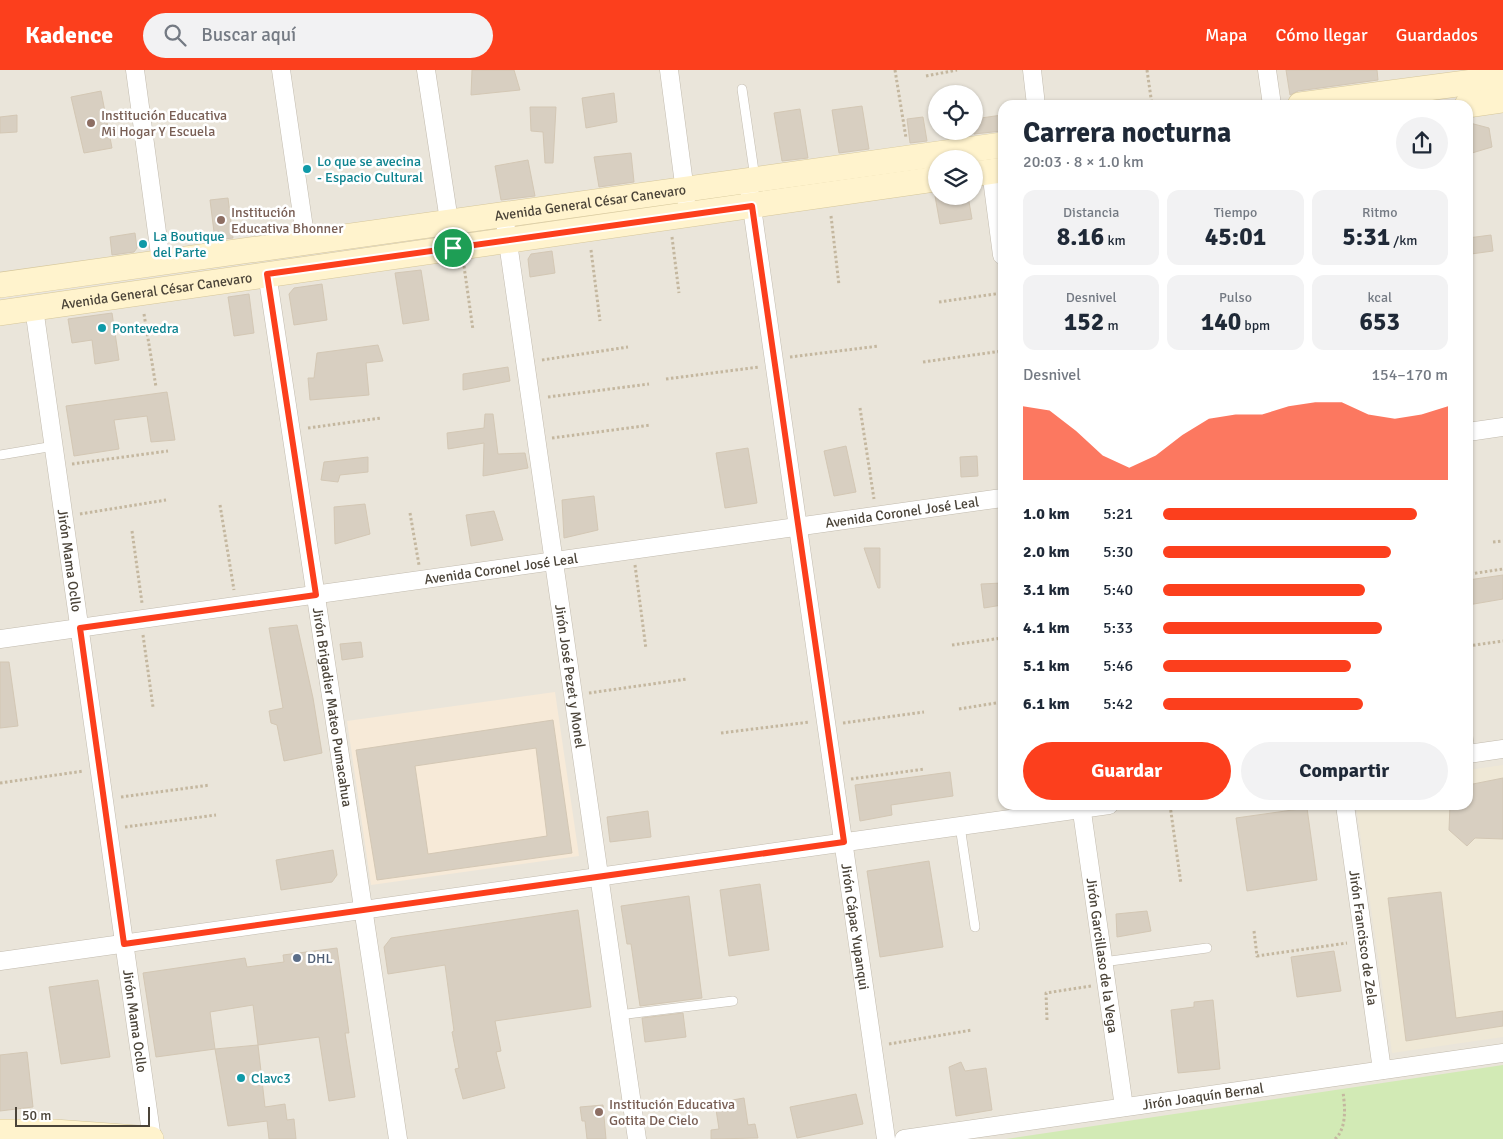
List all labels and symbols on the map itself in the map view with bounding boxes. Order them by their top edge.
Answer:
place label: Institución Educativa Mi Hogar Y Escuela [101,107,227,140]
marker: Institución Educativa Mi Hogar Y Escuela [85,117,97,129]
place label: Lo que se avecina - Espacio Cultural [317,153,423,186]
marker: Lo que se avecina - Espacio Cultural [301,163,313,175]
street label: Avenida General César Canevaro [493,181,687,224]
place label: Institución Educativa Bhonner [231,204,344,237]
marker: Institución Educativa Bhonner [215,214,227,226]
pin [432,227,474,269]
place label: La Boutique del Parte [153,228,225,261]
marker: La Boutique del Parte [137,238,149,250]
street label: Avenida General César Canevaro [60,269,253,313]
place label: Pontevedra [112,320,179,337]
marker: Pontevedra [96,322,108,334]
street label: Avenida Coronel José Leal [824,493,980,531]
street label: Jirón Mama Ocllo [54,508,86,613]
street label: Avenida Coronel José Leal [423,549,579,588]
street label: Jirón José Pezet y Monel [552,603,589,749]
street label: Jirón Brigadier Mateo Pumacahua [309,606,356,808]
street label: Jirón Cápac Yupanqui [838,862,873,991]
street label: Jirón Francisco de Zela [1346,869,1381,1007]
street label: Jirón Garcillaso de la Vega [1083,877,1122,1034]
place label: DHL [307,950,333,967]
marker: DHL [291,952,303,964]
street label: Jirón Mama Ocllo [120,968,151,1073]
place label: Clavc3 [251,1070,291,1087]
marker: Clavc3 [235,1072,247,1084]
street label: Jirón Joaquín Bernal [1141,1079,1265,1113]
place label: Institución Educativa Gotita De Cielo [609,1096,735,1129]
scale bar [15,1104,150,1127]
marker: Institución Educativa Gotita De Cielo [593,1106,605,1118]

